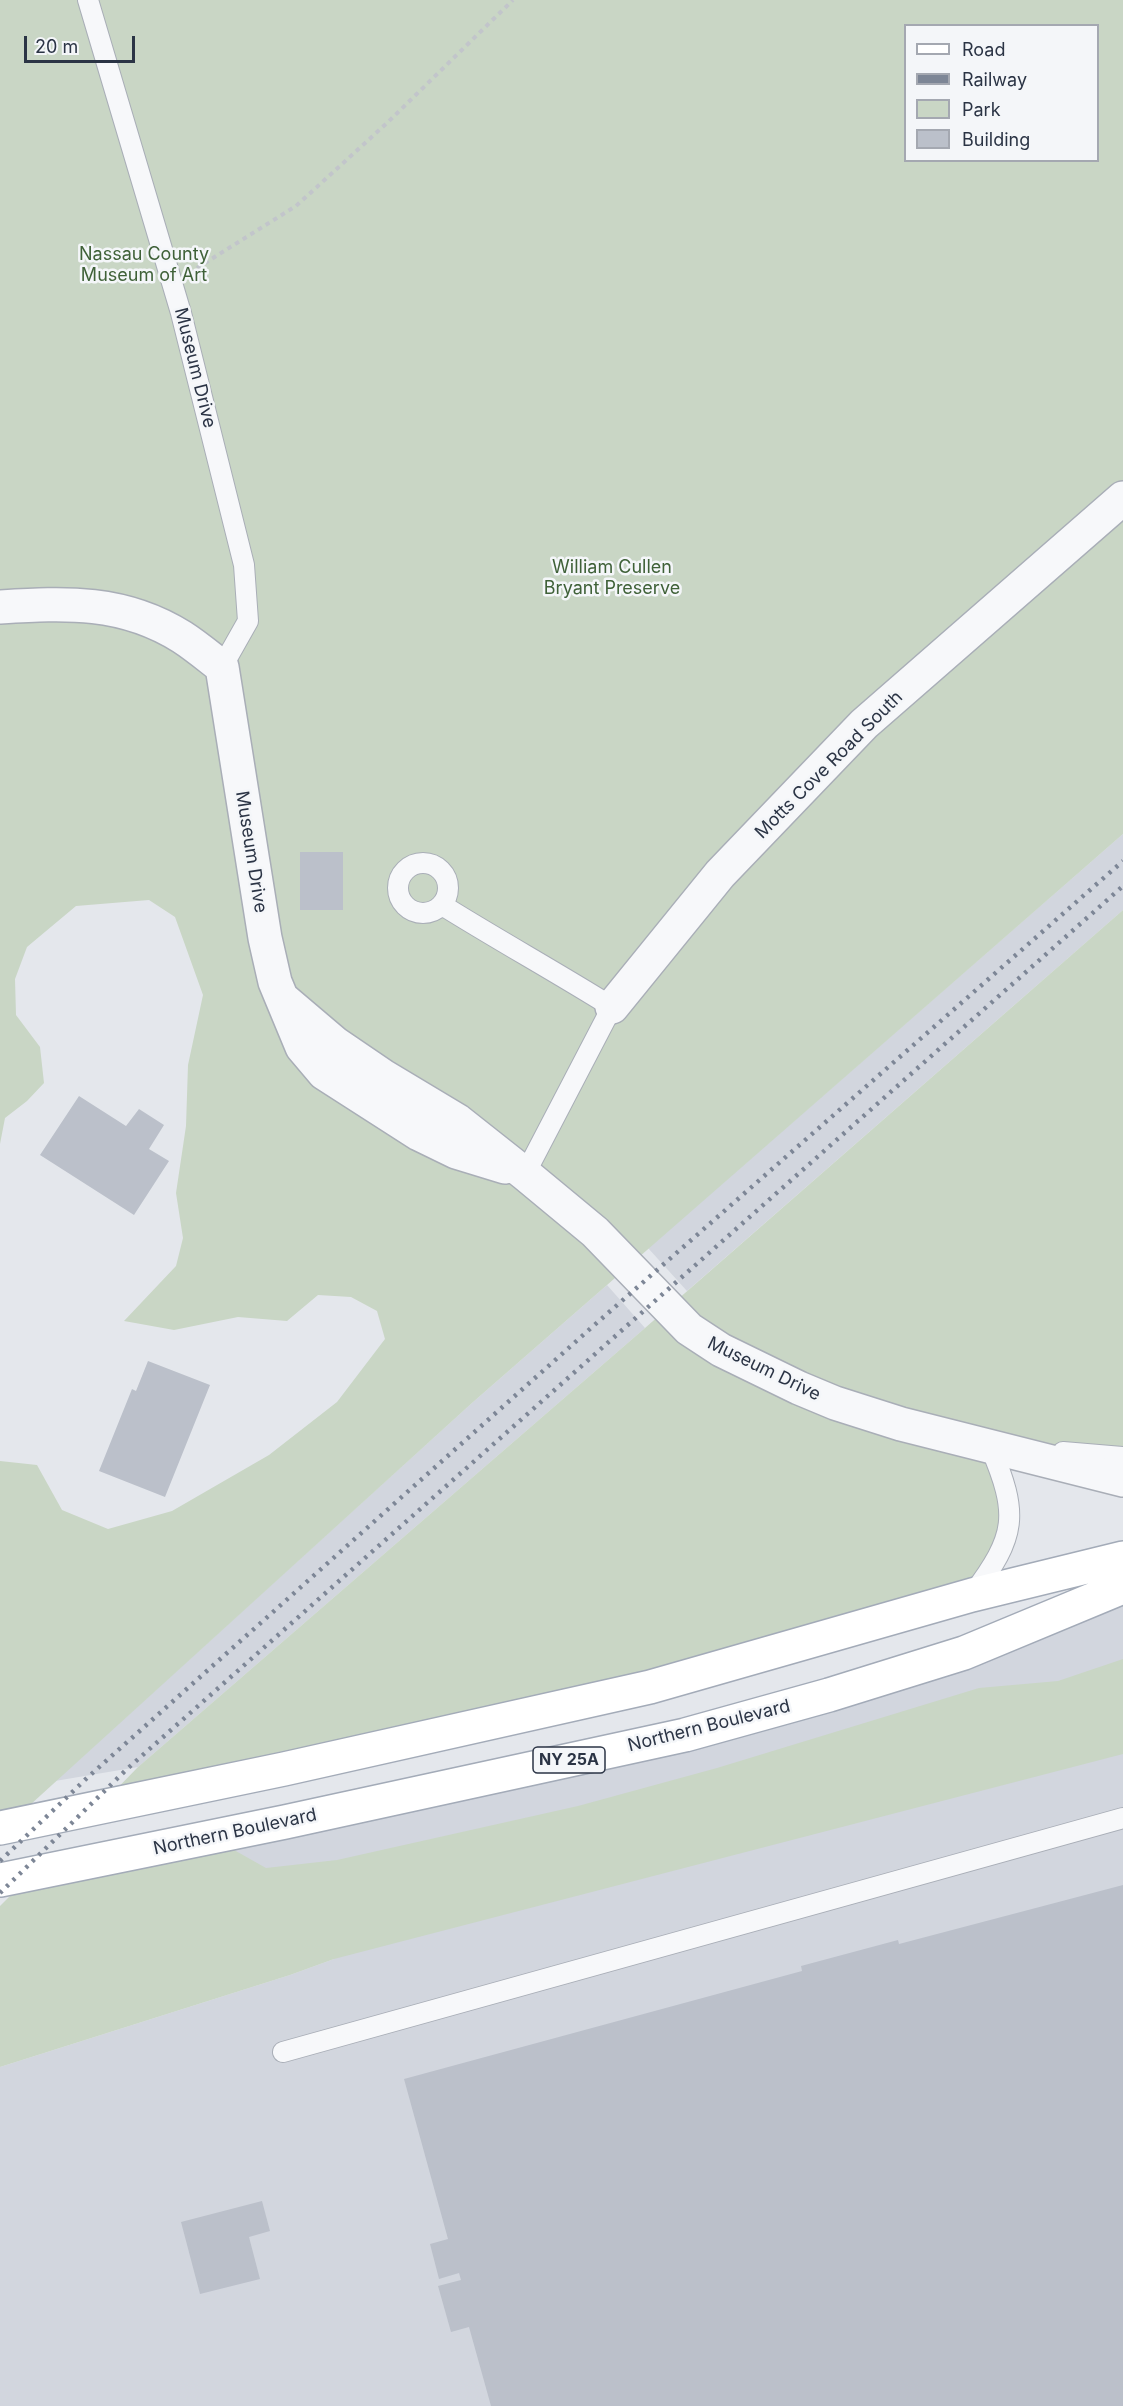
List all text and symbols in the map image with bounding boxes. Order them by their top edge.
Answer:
scale bar [27,24,138,62]
legend [904,24,1099,162]
text: 20 m [35,36,78,57]
text: Road [962,39,1005,60]
text: Railway [962,69,1027,90]
text: Park [962,99,1001,120]
text: Building [962,129,1030,150]
park label: Nassau County Museum of Art [79,244,209,286]
street label: Museum Drive [170,306,220,430]
park label: William Cullen Bryant Preserve [544,557,680,600]
street label: Motts Cove Road South [751,687,907,843]
street label: Museum Drive [231,790,271,914]
street label: Museum Drive [704,1332,824,1406]
street label: Northern Boulevard [626,1695,792,1757]
road number: NY 25A [533,1747,605,1773]
street label: Northern Boulevard [151,1804,319,1860]

